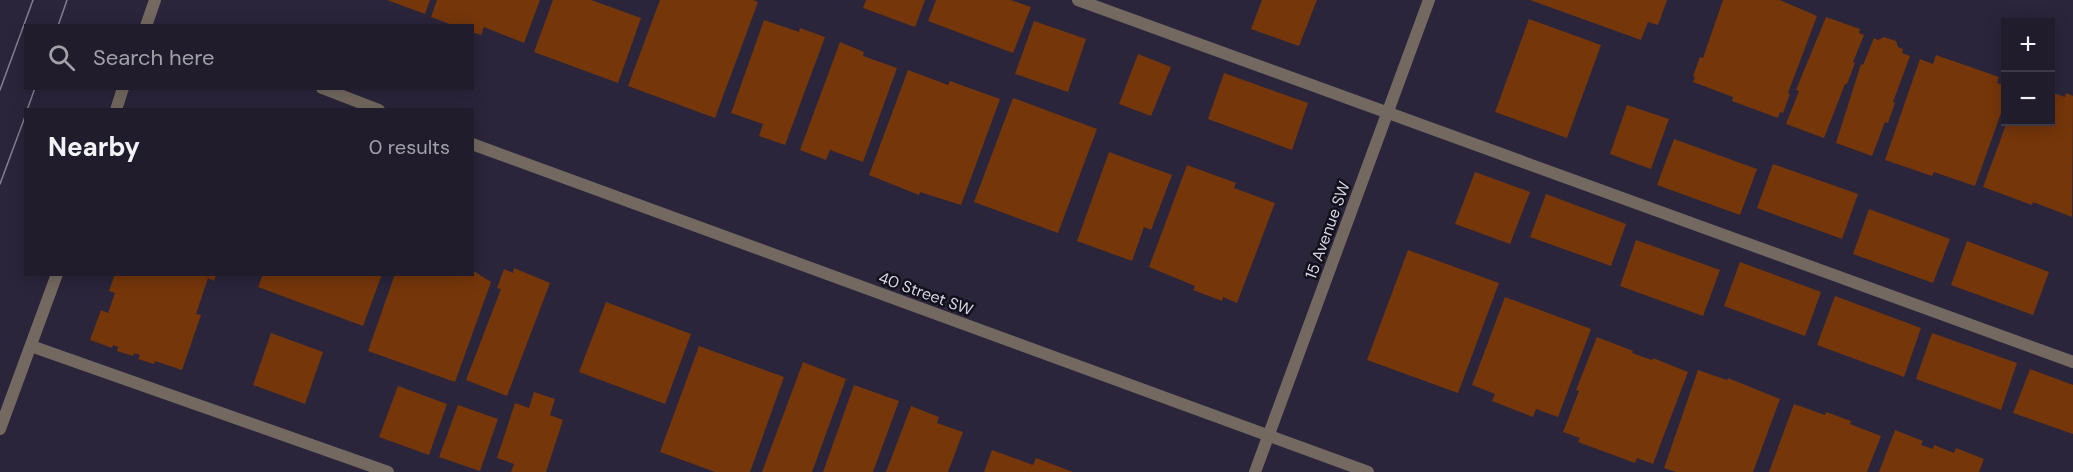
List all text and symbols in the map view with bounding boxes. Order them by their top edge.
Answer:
map controls [2001,18,2055,126]
button: + [2001,18,2055,72]
search box [24,24,474,90]
icon: search [45,41,78,74]
text: Search here [93,43,214,72]
button: − [2001,72,2055,126]
text: Nearby [48,130,140,164]
text: 0 results [369,134,450,160]
street label: 15 Avenue SW [1300,178,1355,282]
street label: 40 Street SW [876,267,976,320]

